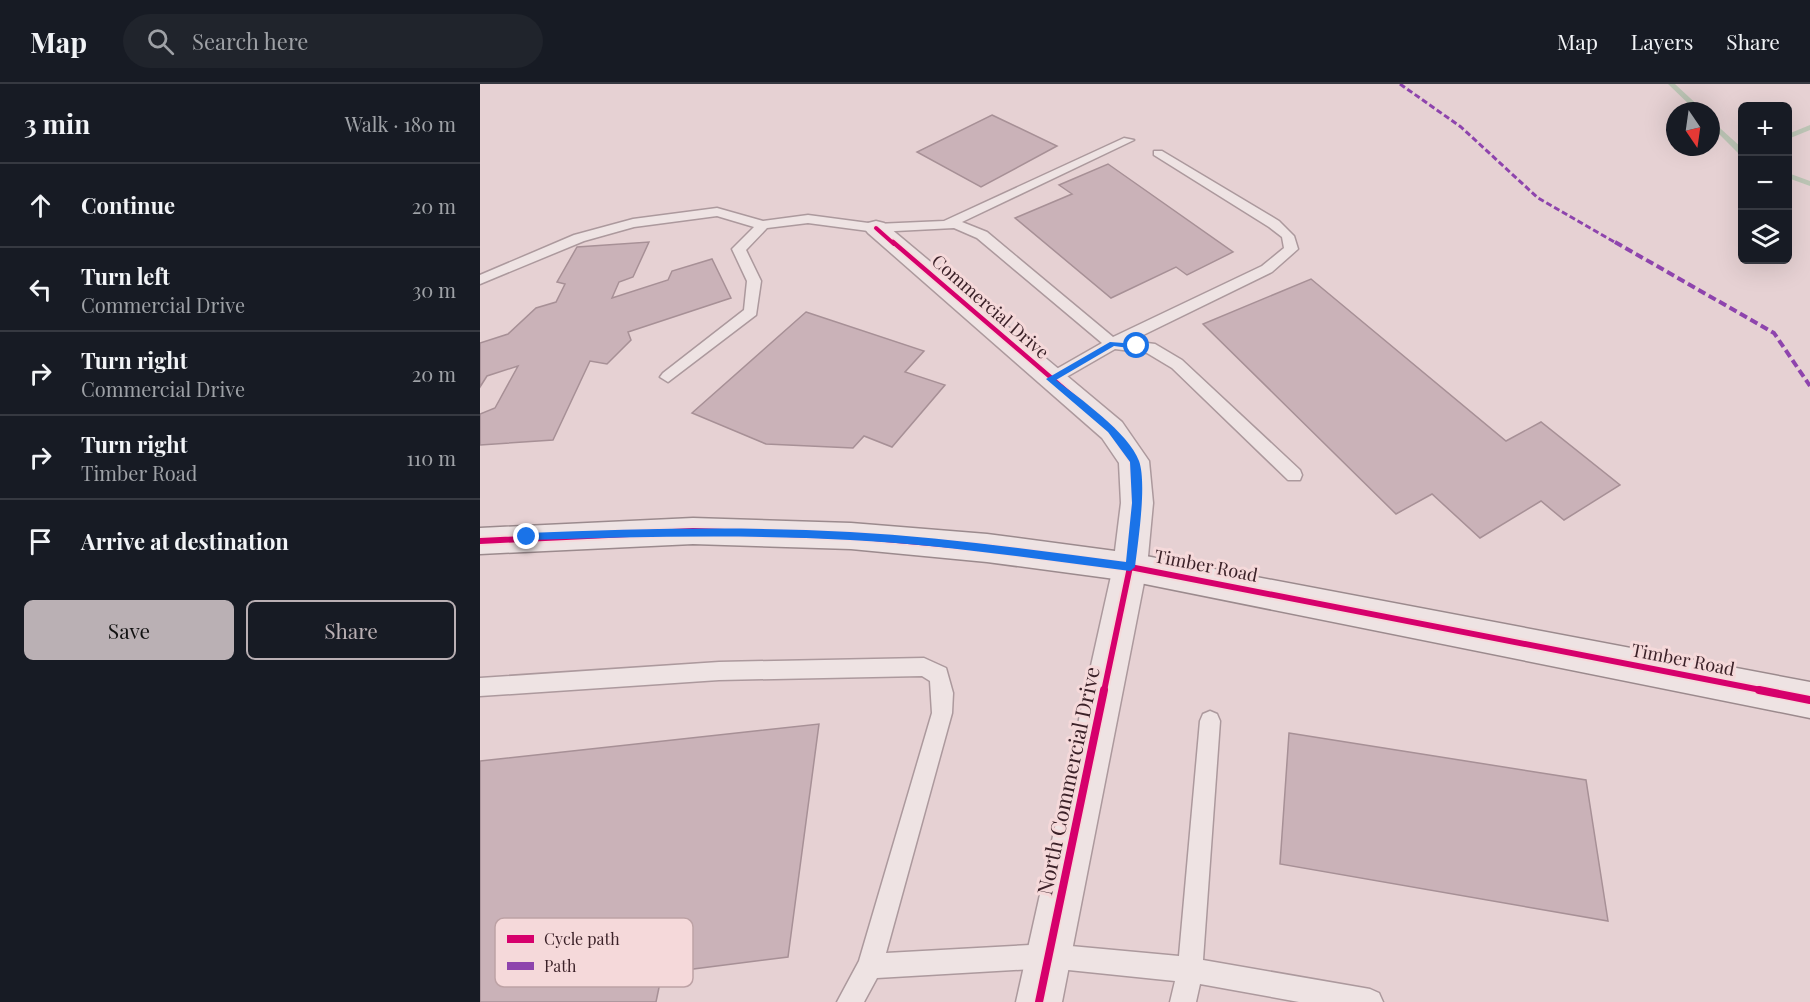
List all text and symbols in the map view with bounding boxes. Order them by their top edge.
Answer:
search box [123,14,543,68]
text: Map [30,23,87,60]
icon: search [144,25,177,58]
text: Search here [192,26,308,56]
text: Map [1557,27,1598,55]
text: Layers [1631,27,1693,55]
text: Share [1726,27,1780,55]
north arrow [1666,102,1720,156]
map controls [1738,102,1792,264]
button: + [1738,102,1792,156]
text: 3 min [24,106,90,141]
text: Walk · 180 m [345,110,456,137]
button: − [1738,156,1792,210]
icon: ahead [24,189,57,222]
text: Continue [81,190,175,220]
text: 20 m [412,192,456,219]
button: layers [1738,210,1792,264]
street label: Commercial Drive [927,249,1054,364]
text: Turn left [81,261,170,291]
icon: left [24,273,57,306]
text: 30 m [412,276,456,303]
text: Commercial Drive [81,291,245,318]
route start [1123,332,1149,358]
text: Turn right [81,345,187,375]
icon: right [24,357,57,390]
text: 20 m [412,360,456,387]
text: Commercial Drive [81,375,245,402]
text: Turn right [81,429,187,459]
icon: right [24,441,57,474]
text: 110 m [406,444,456,471]
text: Timber Road [81,459,197,486]
route end [513,523,539,549]
icon: arrive [24,525,57,558]
text: Arrive at destination [81,526,289,556]
street label: Timber Road [1152,543,1260,587]
button: Save [24,600,234,660]
button: Share [246,600,456,660]
street label: Timber Road [1629,637,1737,681]
street label: North Commercial Drive [1029,664,1105,897]
legend [495,918,693,987]
text: Cycle path [544,928,620,949]
text: Path [544,955,577,976]

